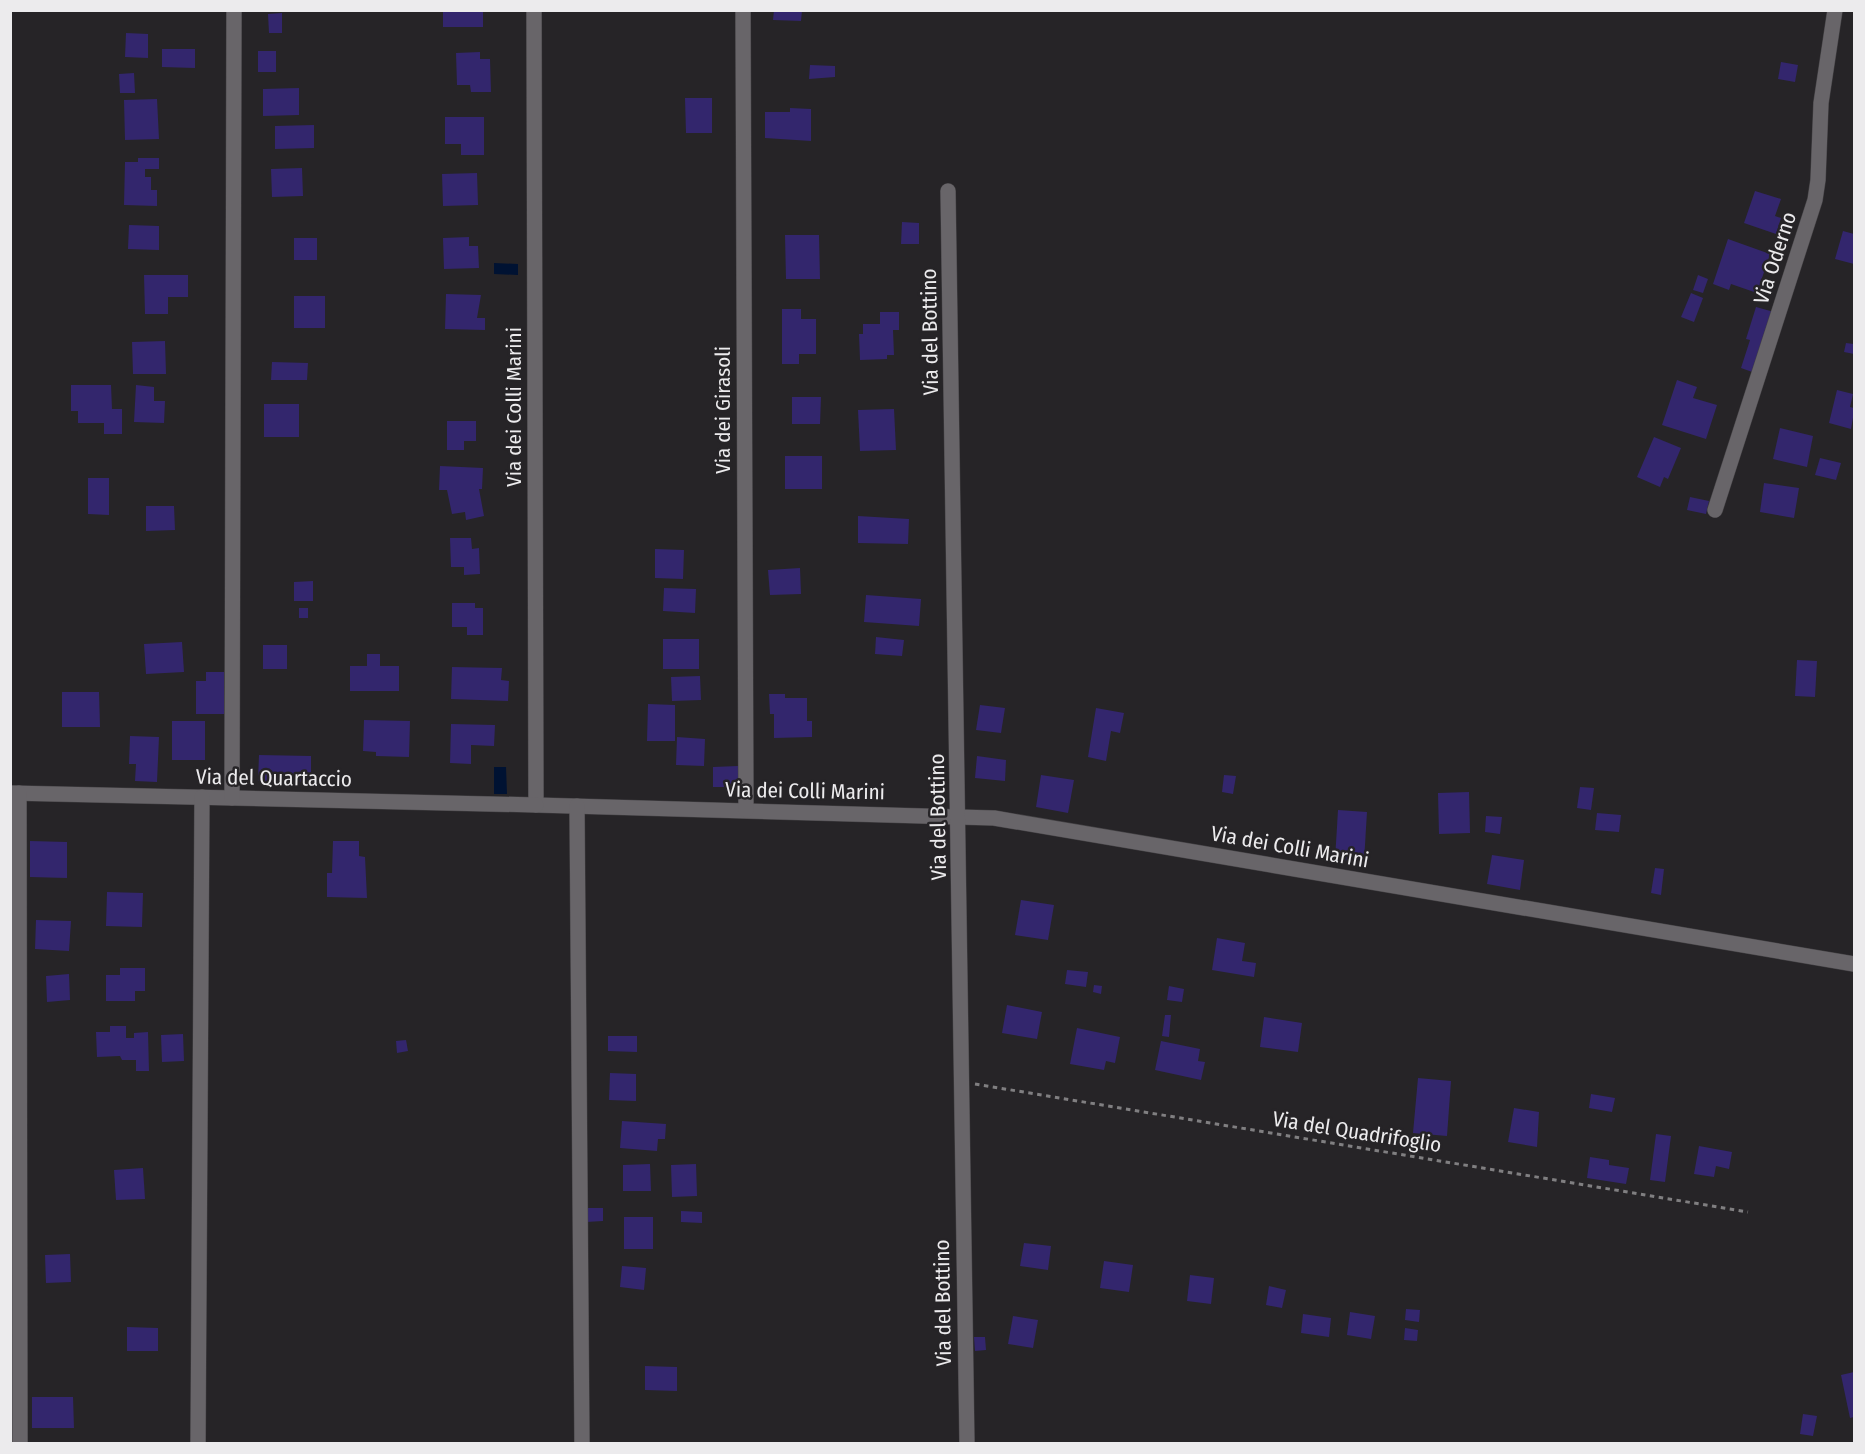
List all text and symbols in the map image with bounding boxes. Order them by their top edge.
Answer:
street label: Via Oderno [1748,209,1802,307]
street label: Via del Bottino [916,268,944,396]
street label: Via dei Colli Marini [501,327,527,487]
street label: Via dei Girasoli [710,346,736,474]
street label: Via del Bottino [924,753,952,881]
street label: Via del Quartaccio [196,764,352,792]
street label: Via dei Colli Marini [725,777,885,805]
street label: Via dei Colli Marini [1209,820,1371,874]
street label: Via del Quadrifoglio [1271,1106,1443,1158]
street label: Via del Bottino [929,1239,957,1367]

